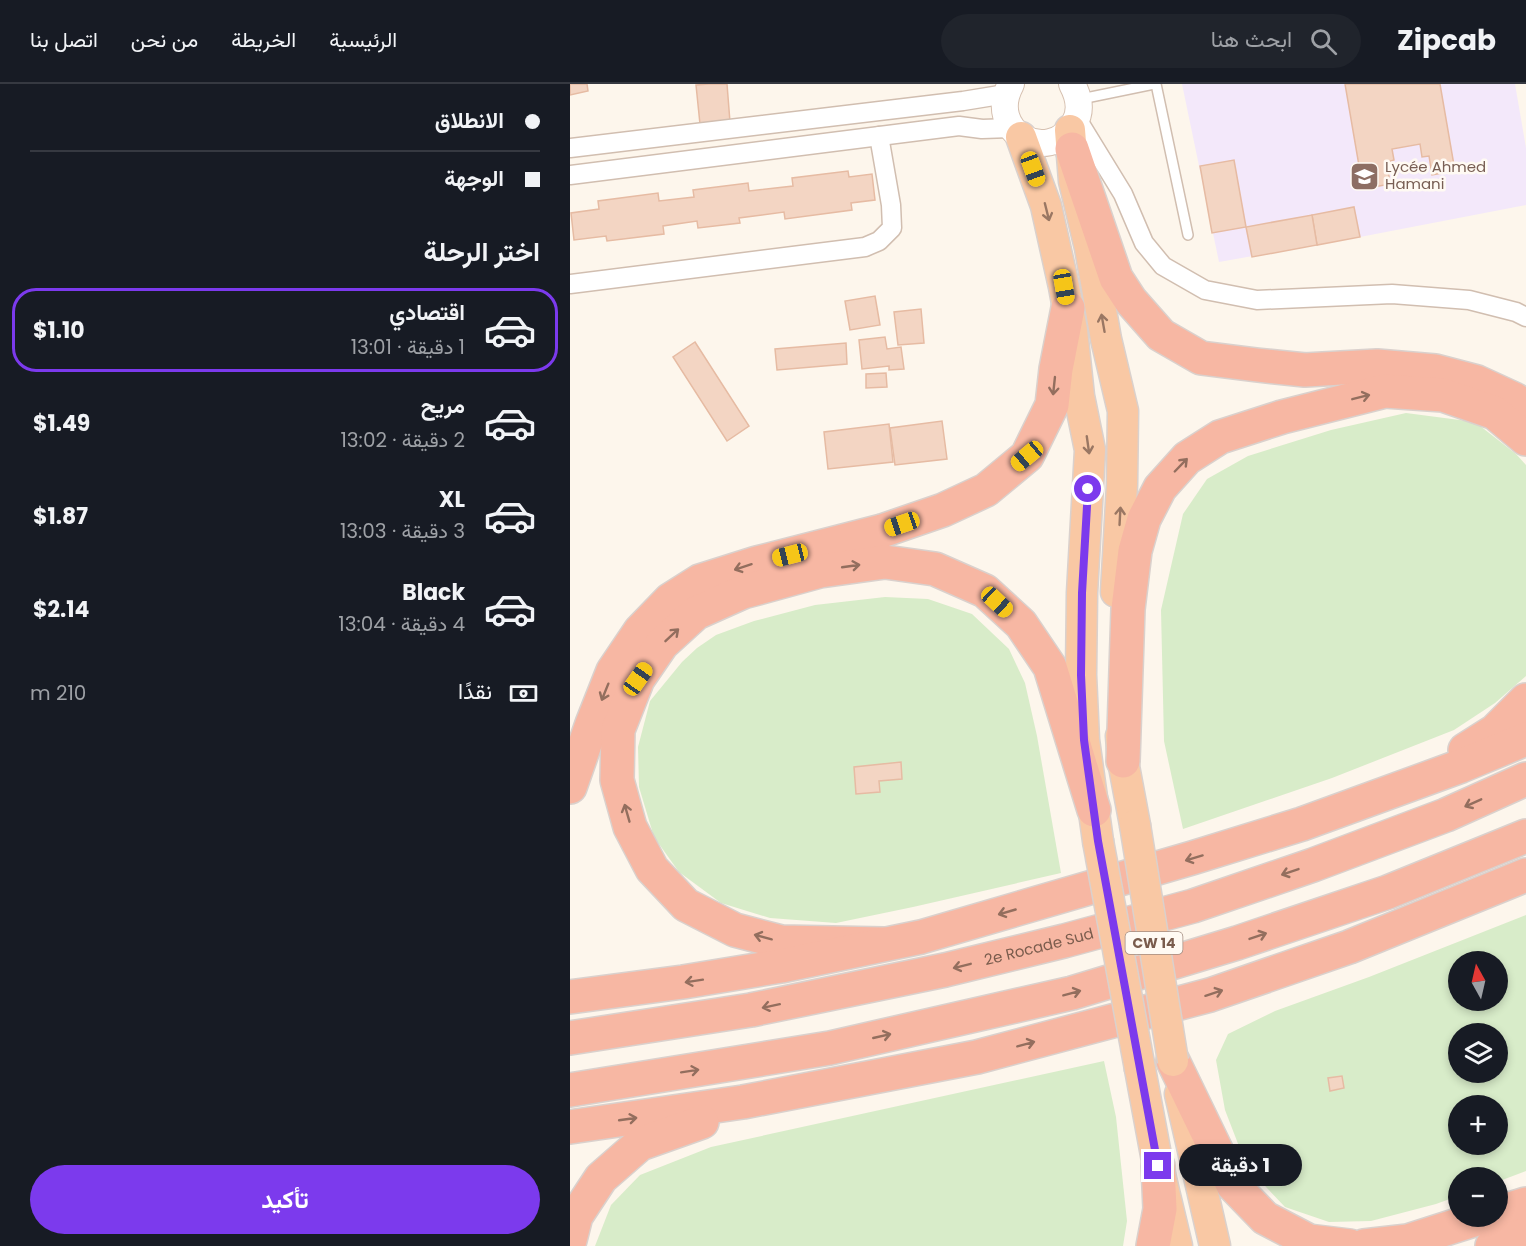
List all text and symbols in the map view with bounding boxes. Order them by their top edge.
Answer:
search box [941,14,1361,68]
text: Zipcab [1397,21,1496,60]
text: ابحث هنا [1211,24,1292,55]
text: اتصل بنا [30,25,98,54]
text: من نحن [131,25,198,54]
text: الخريطة [231,25,296,54]
text: الرئيسية [329,25,397,54]
icon: search [1307,25,1340,58]
text: الانطلاق [435,105,504,136]
car [1018,149,1048,189]
place label: Lycée Ahmed Hamani [1385,156,1486,194]
school or university icon: Lycée Ahmed Hamani [1348,160,1380,192]
text: الوجهة [444,163,504,194]
one-way arrow [1042,202,1054,221]
text: اختر الرحلة [424,233,540,270]
car [1052,268,1076,306]
text: اقتصادي [389,297,465,328]
icon: car [483,303,537,357]
one-way arrow [1097,314,1108,334]
text: $1.10 [33,315,85,346]
text: 1 دقيقة · 13:01 [351,333,465,361]
one-way arrow [1048,376,1059,396]
text: مريح [421,390,465,421]
one-way arrow [1352,391,1371,403]
icon: car [483,396,537,450]
text: $1.49 [33,408,90,439]
text: 2 دقيقة · 13:02 [340,426,465,454]
one-way arrow [1083,434,1094,454]
car [1007,438,1047,474]
one-way arrow [1174,457,1188,472]
route start [1074,475,1101,502]
text: XL [439,484,465,515]
icon: car [483,489,537,543]
text: $1.87 [33,501,88,532]
one-way arrow [1115,507,1126,527]
car [882,510,922,538]
text: 3 دقيقة · 13:03 [340,517,465,545]
car [770,542,810,568]
one-way arrow [840,561,860,572]
one-way arrow [735,563,753,574]
text: Black [402,577,465,608]
icon: car [483,582,537,636]
car [978,583,1016,621]
text: $2.14 [33,594,89,625]
text: 4 دقيقة · 13:04 [338,610,465,638]
one-way arrow [664,628,679,642]
car [620,659,656,699]
text: نقدًا [458,676,492,707]
icon: cash [507,677,540,710]
text: 210 m [30,679,86,707]
one-way arrow [599,682,610,701]
one-way arrow [1464,798,1482,809]
one-way arrow [620,804,632,823]
one-way arrow [1185,853,1204,864]
one-way arrow [1281,868,1300,879]
one-way arrow [998,907,1017,918]
street label: 2e Rocade Sud [982,922,1096,970]
one-way arrow [1248,929,1267,940]
one-way arrow [754,931,773,943]
road number: CW 14 [1126,932,1182,954]
north arrow [1448,951,1508,1011]
map controls [1448,951,1508,1227]
one-way arrow [952,961,971,973]
one-way arrow [685,975,704,986]
one-way arrow [1062,986,1081,998]
one-way arrow [1204,987,1223,998]
one-way arrow [762,1001,781,1013]
button: layers [1448,1023,1508,1083]
one-way arrow [872,1030,891,1041]
one-way arrow [1016,1038,1035,1049]
one-way arrow [680,1065,699,1076]
button: + [1448,1095,1508,1155]
one-way arrow [617,1113,637,1124]
callout: 1 دقيقة [1179,1145,1302,1187]
text: 1 دقيقة [1211,1151,1270,1179]
route end [1144,1152,1171,1179]
button: تأكيد [30,1165,540,1234]
button: − [1448,1167,1508,1227]

